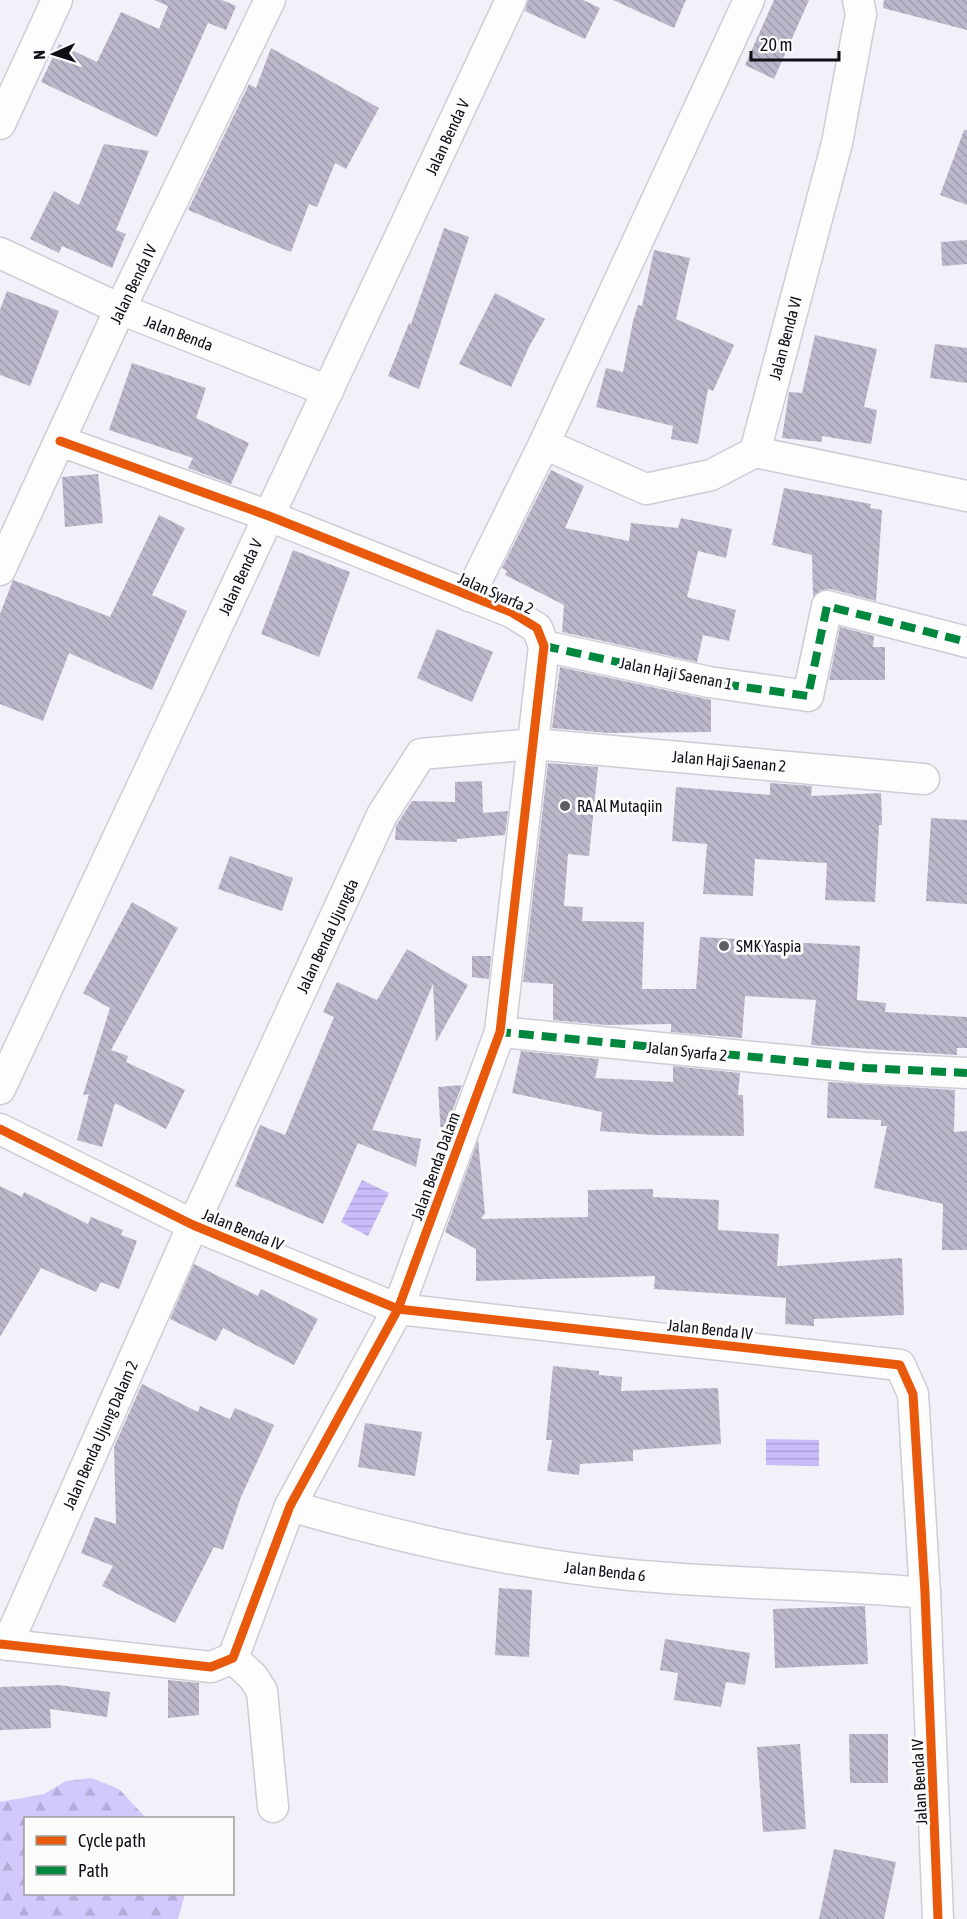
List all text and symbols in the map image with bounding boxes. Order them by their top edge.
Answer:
north arrow [24,24,84,84]
scale bar [751,24,840,62]
text: 20 m [760,34,792,55]
text: N [30,50,48,60]
street label: Jalan Benda V [422,96,473,178]
street label: Jalan Benda IV [106,241,160,327]
street label: Jalan Benda VI [765,294,805,382]
street label: Jalan Benda [142,312,216,354]
street label: Jalan Benda V [215,536,266,618]
street label: Jalan Syarfa 2 [455,568,537,619]
street label: Jalan Haji Saenan 1 [618,653,734,694]
street label: Jalan Haji Saenan 2 [671,747,787,776]
place label: RA Al Mutaqiin [577,797,663,816]
marker: RA Al Mutaqiin [558,799,572,813]
street label: Jalan Benda Ujungda [293,876,362,997]
place label: SMK Yaspia [736,937,801,956]
marker: SMK Yaspia [717,939,731,953]
street label: Jalan Syarfa 2 [646,1038,728,1065]
street label: Jalan Benda Dalam [407,1110,463,1222]
street label: Jalan Benda IV [200,1205,286,1254]
street label: Jalan Benda IV [666,1316,754,1342]
street label: Jalan Benda Ujung Dalam 2 [59,1358,142,1513]
street label: Jalan Benda 6 [564,1558,646,1584]
street label: Jalan Benda IV [908,1738,930,1825]
legend [24,1817,234,1895]
text: Cycle path [78,1830,146,1851]
text: Path [78,1860,109,1881]

